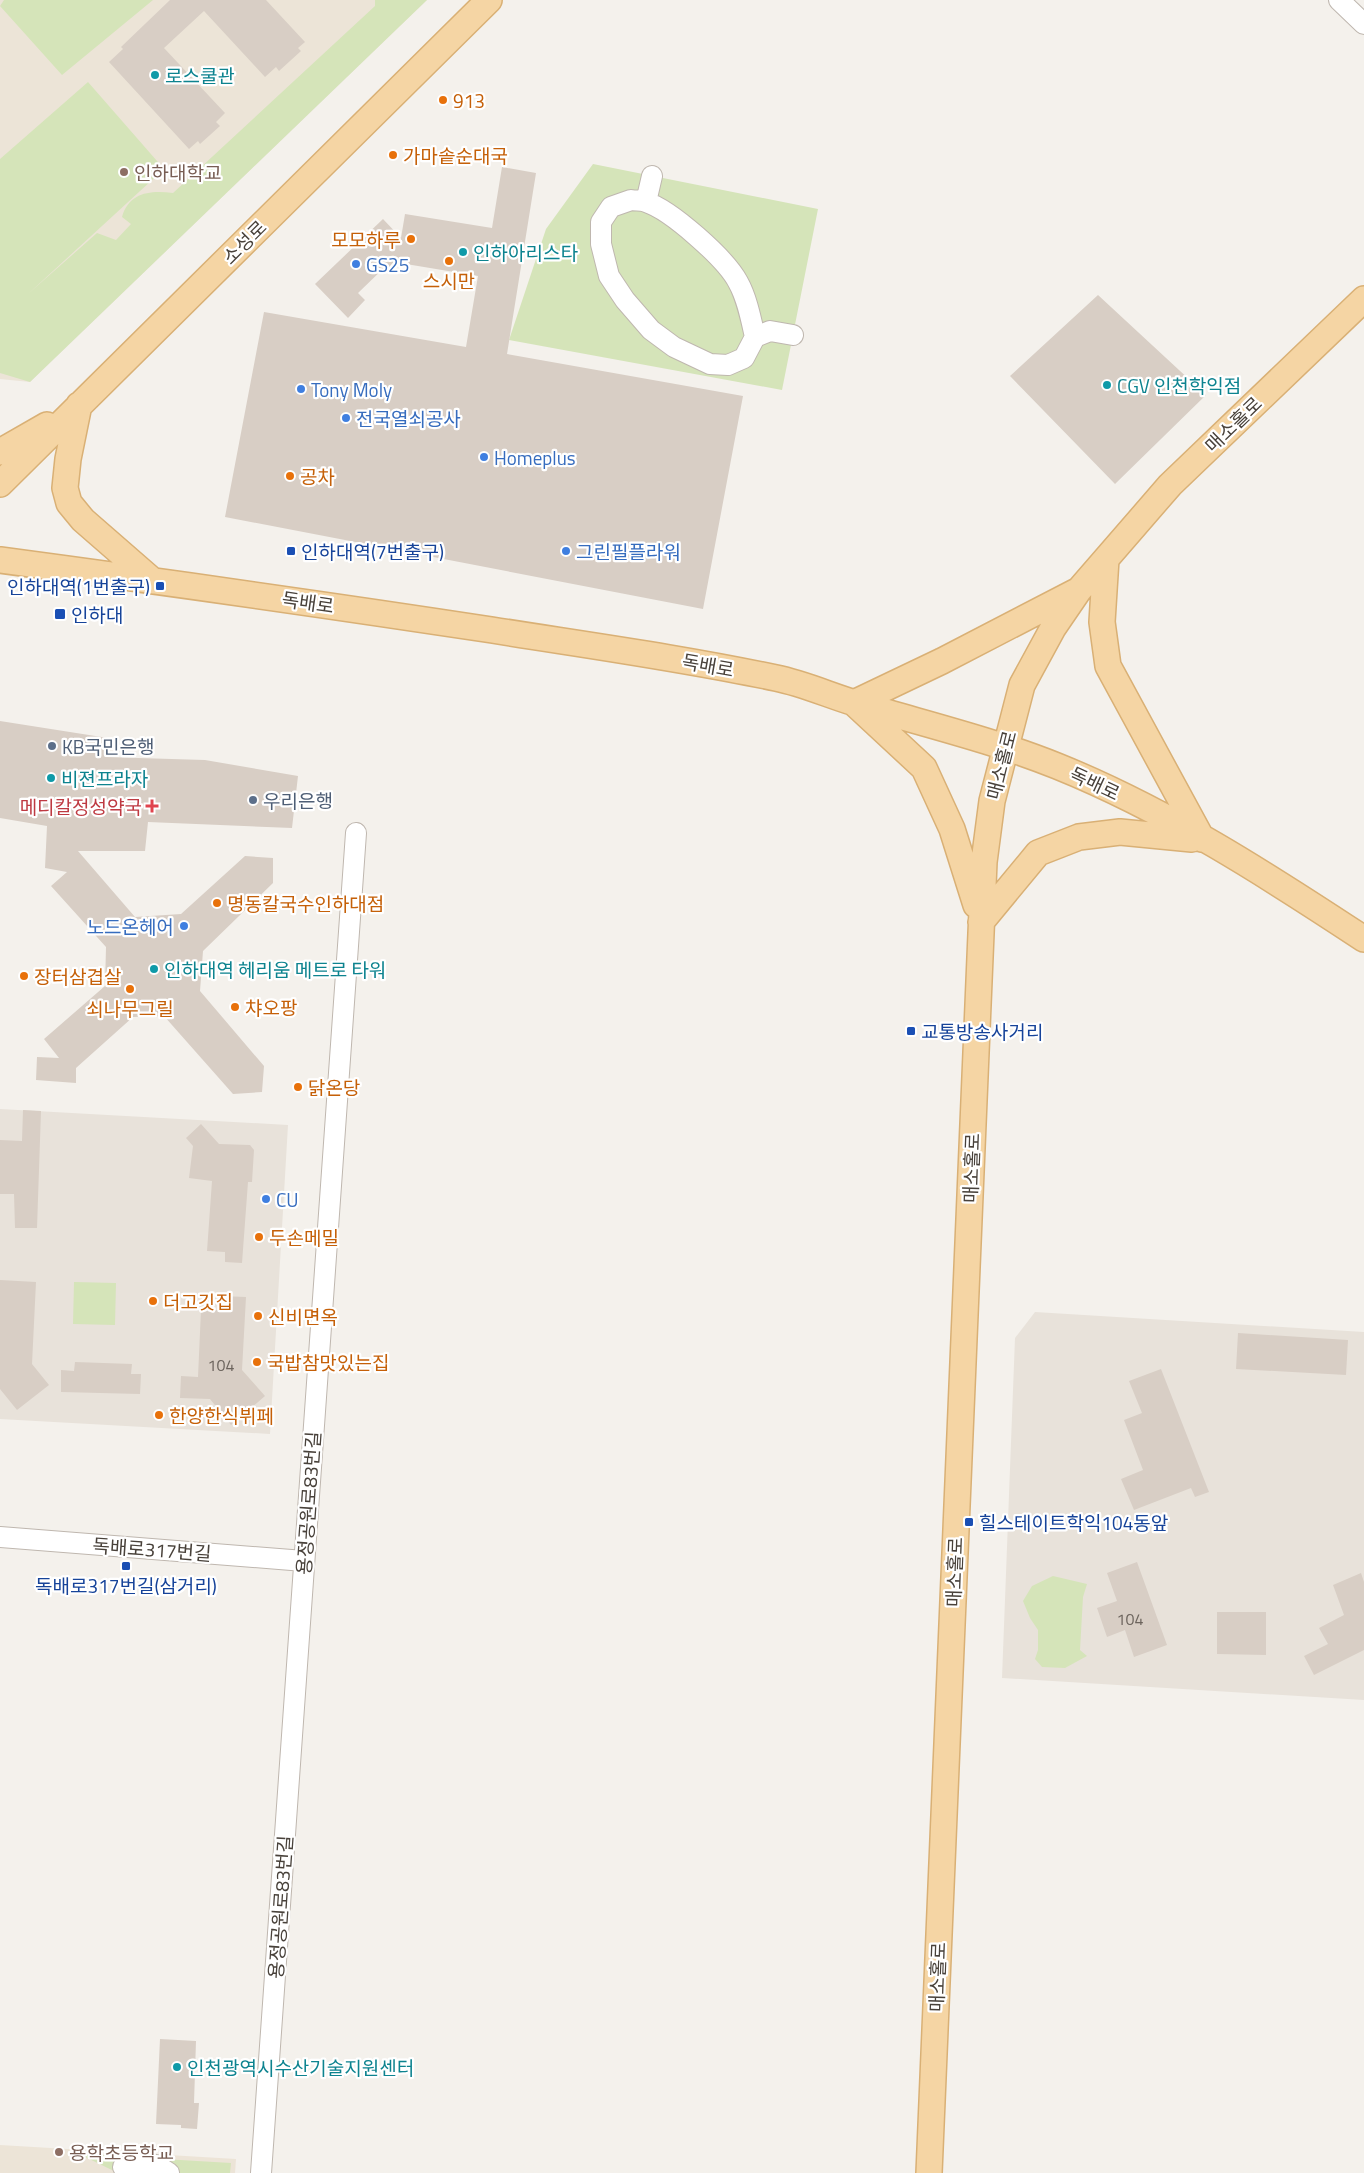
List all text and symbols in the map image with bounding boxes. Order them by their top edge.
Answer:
place label: 로스쿨관 [165,61,235,90]
marker: 로스쿨관 [149,69,161,81]
place label: 913 [453,86,485,115]
marker: 913 [437,94,449,106]
place label: 가마솥순대국 [403,141,508,170]
marker: 가마솥순대국 [387,149,399,161]
place label: 인하대학교 [134,158,221,187]
marker: 인하대학교 [118,166,130,178]
street label: 소성로 [215,213,273,271]
place label: 모모하루 [331,225,401,254]
marker: 모모하루 [405,233,417,245]
place label: 인하아리스타 [473,238,578,267]
marker: 인하아리스타 [457,246,469,258]
place label: GS25 [366,250,409,279]
marker: 스시만 [443,255,455,267]
marker: GS25 [350,258,362,270]
place label: 스시만 [423,266,475,295]
place label: CGV 인천학익점 [1117,371,1241,400]
place label: Tony Moly [311,375,392,404]
marker: CGV 인천학익점 [1101,379,1113,391]
marker: Tony Moly [295,383,307,395]
street label: 매소홀로 [1198,389,1268,459]
place label: 전국열쇠공사 [356,404,461,433]
marker: 전국열쇠공사 [340,412,352,424]
place label: Homeplus [494,443,576,472]
marker: Homeplus [478,451,490,463]
place label: 공차 [300,462,335,491]
marker: 공차 [284,470,296,482]
place label: 인하대역(7번출구) [301,537,444,566]
place label: 그린필플라워 [576,537,681,566]
marker: 인하대역(7번출구) [285,545,297,557]
marker: 그린필플라워 [560,545,572,557]
place label: 인하대역(1번출구) [7,572,150,601]
marker: 인하대역(1번출구) [154,580,166,592]
street label: 독배로 [280,584,336,620]
place label: 인하대 [71,600,123,629]
marker: 인하대 [53,607,67,621]
street label: 독배로 [680,646,736,684]
street label: 매소홀로 [978,728,1024,802]
place label: KB국민은행 [62,732,154,761]
marker: KB국민은행 [46,740,58,752]
street label: 독배로 [1065,759,1125,807]
place label: 비젼프라자 [61,764,148,793]
marker: 비젼프라자 [45,772,57,784]
place label: 우리은행 [263,786,333,815]
place label: 메디칼정성약국 [20,792,142,821]
marker: 우리은행 [247,794,259,806]
marker: 메디칼정성약국 [146,800,158,812]
place label: 명동칼국수인하대점 [227,889,384,918]
marker: 명동칼국수인하대점 [211,897,223,909]
place label: 노드온헤어 [87,912,174,941]
marker: 노드온헤어 [178,920,190,932]
place label: 인하대역 헤리움 메트로 타워 [164,955,386,984]
place label: 장터삼겹살 [34,962,121,991]
marker: 인하대역 헤리움 메트로 타워 [148,963,160,975]
marker: 장터삼겹살 [18,970,30,982]
marker: 쇠나무그릴 [124,983,136,995]
place label: 챠오팡 [245,993,297,1022]
place label: 쇠나무그릴 [86,994,174,1023]
marker: 챠오팡 [229,1001,241,1013]
place label: 교통방송사거리 [921,1017,1043,1046]
marker: 교통방송사거리 [905,1025,917,1037]
place label: 닭온당 [308,1073,360,1102]
marker: 닭온당 [292,1081,304,1093]
street label: 매소홀로 [955,1133,987,1203]
place label: CU [276,1185,299,1214]
marker: CU [260,1193,272,1205]
place label: 두손메밀 [269,1223,339,1252]
marker: 두손메밀 [253,1231,265,1243]
place label: 더고깃집 [163,1287,233,1316]
marker: 더고깃집 [147,1295,159,1307]
place label: 신비면옥 [268,1302,338,1331]
marker: 신비면옥 [252,1310,264,1322]
place label: 국밥참맛있는집 [267,1348,389,1377]
house number: 104 [208,1353,234,1377]
marker: 국밥참맛있는집 [251,1356,263,1368]
place label: 한양한식뷔페 [169,1401,274,1430]
marker: 한양한식뷔페 [153,1409,165,1421]
street label: 용정공원로83번길 [289,1430,327,1576]
place label: 힐스테이트학익104동앞 [979,1508,1169,1537]
marker: 힐스테이트학익104동앞 [963,1516,975,1528]
street label: 독배로317번길 [91,1530,213,1568]
street label: 매소홀로 [938,1537,970,1607]
marker: 독배로317번길(삼거리) [120,1560,132,1572]
place label: 독배로317번길(삼거리) [35,1571,217,1600]
house number: 104 [1117,1607,1143,1631]
street label: 용정공원로83번길 [261,1834,299,1980]
street label: 매소홀로 [921,1942,953,2012]
place label: 인천광역시수산기술지원센터 [187,2053,414,2082]
marker: 인천광역시수산기술지원센터 [171,2061,183,2073]
place label: 용학초등학교 [69,2138,174,2167]
marker: 용학초등학교 [53,2146,65,2158]

